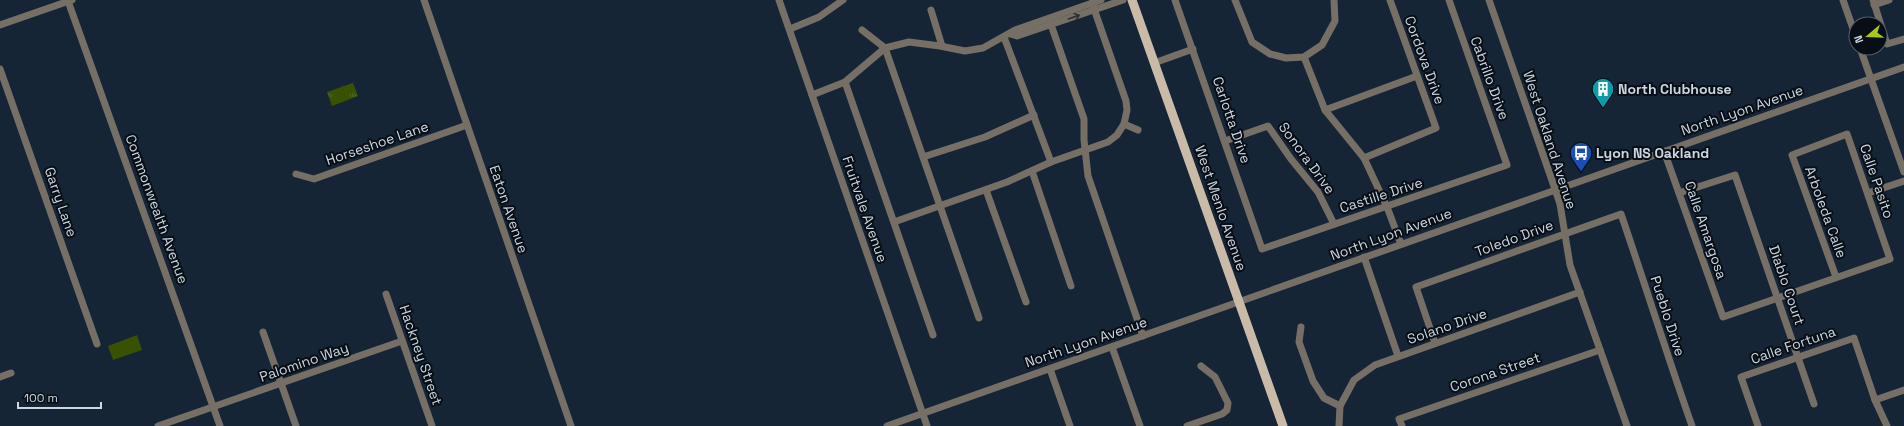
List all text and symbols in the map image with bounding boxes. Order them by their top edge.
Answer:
one-way arrow [1067,13,1080,20]
street label: Cordova Drive [1401,13,1449,107]
north arrow [1848,16,1888,56]
text: N [1851,33,1866,45]
street label: Cabrillo Drive [1467,34,1513,122]
street label: West Oakland Avenue [1519,69,1581,211]
street label: Carlotta Drive [1209,74,1255,166]
building icon: North Clubhouse [1590,76,1616,109]
place label: North Clubhouse [1618,80,1732,98]
street label: North Lyon Avenue [1679,81,1805,139]
street label: Horseshoe Lane [323,117,431,169]
street label: Sonora Drive [1275,118,1339,198]
street label: Commonwealth Avenue [122,132,192,286]
bus stop icon: Lyon NS Oakland [1568,140,1594,173]
street label: Calle Pasito [1856,141,1898,221]
street label: West Menlo Avenue [1191,143,1251,273]
place label: Lyon NS Oakland [1596,144,1709,162]
street label: Fruitvale Avenue [838,153,892,265]
street label: Eaton Avenue [486,163,532,255]
street label: Arboleda Calle [1801,164,1851,260]
street label: Garry Lane [41,165,81,239]
street label: Castille Drive [1337,173,1425,217]
street label: Calle Amargosa [1681,179,1731,281]
street label: North Lyon Avenue [1328,204,1454,264]
street label: Toledo Drive [1472,216,1556,260]
street label: Diablo Court [1765,243,1809,327]
street label: Pueblo Drive [1647,274,1689,358]
street label: Hackney Street [395,303,447,407]
street label: Solano Drive [1405,304,1489,348]
street label: North Lyon Avenue [1023,313,1149,371]
street label: Calle Fortuna [1748,322,1838,368]
street label: Palomino Way [257,338,351,386]
street label: Corona Street [1447,348,1543,396]
scale bar [18,384,101,410]
text: 100 m [24,390,58,406]

